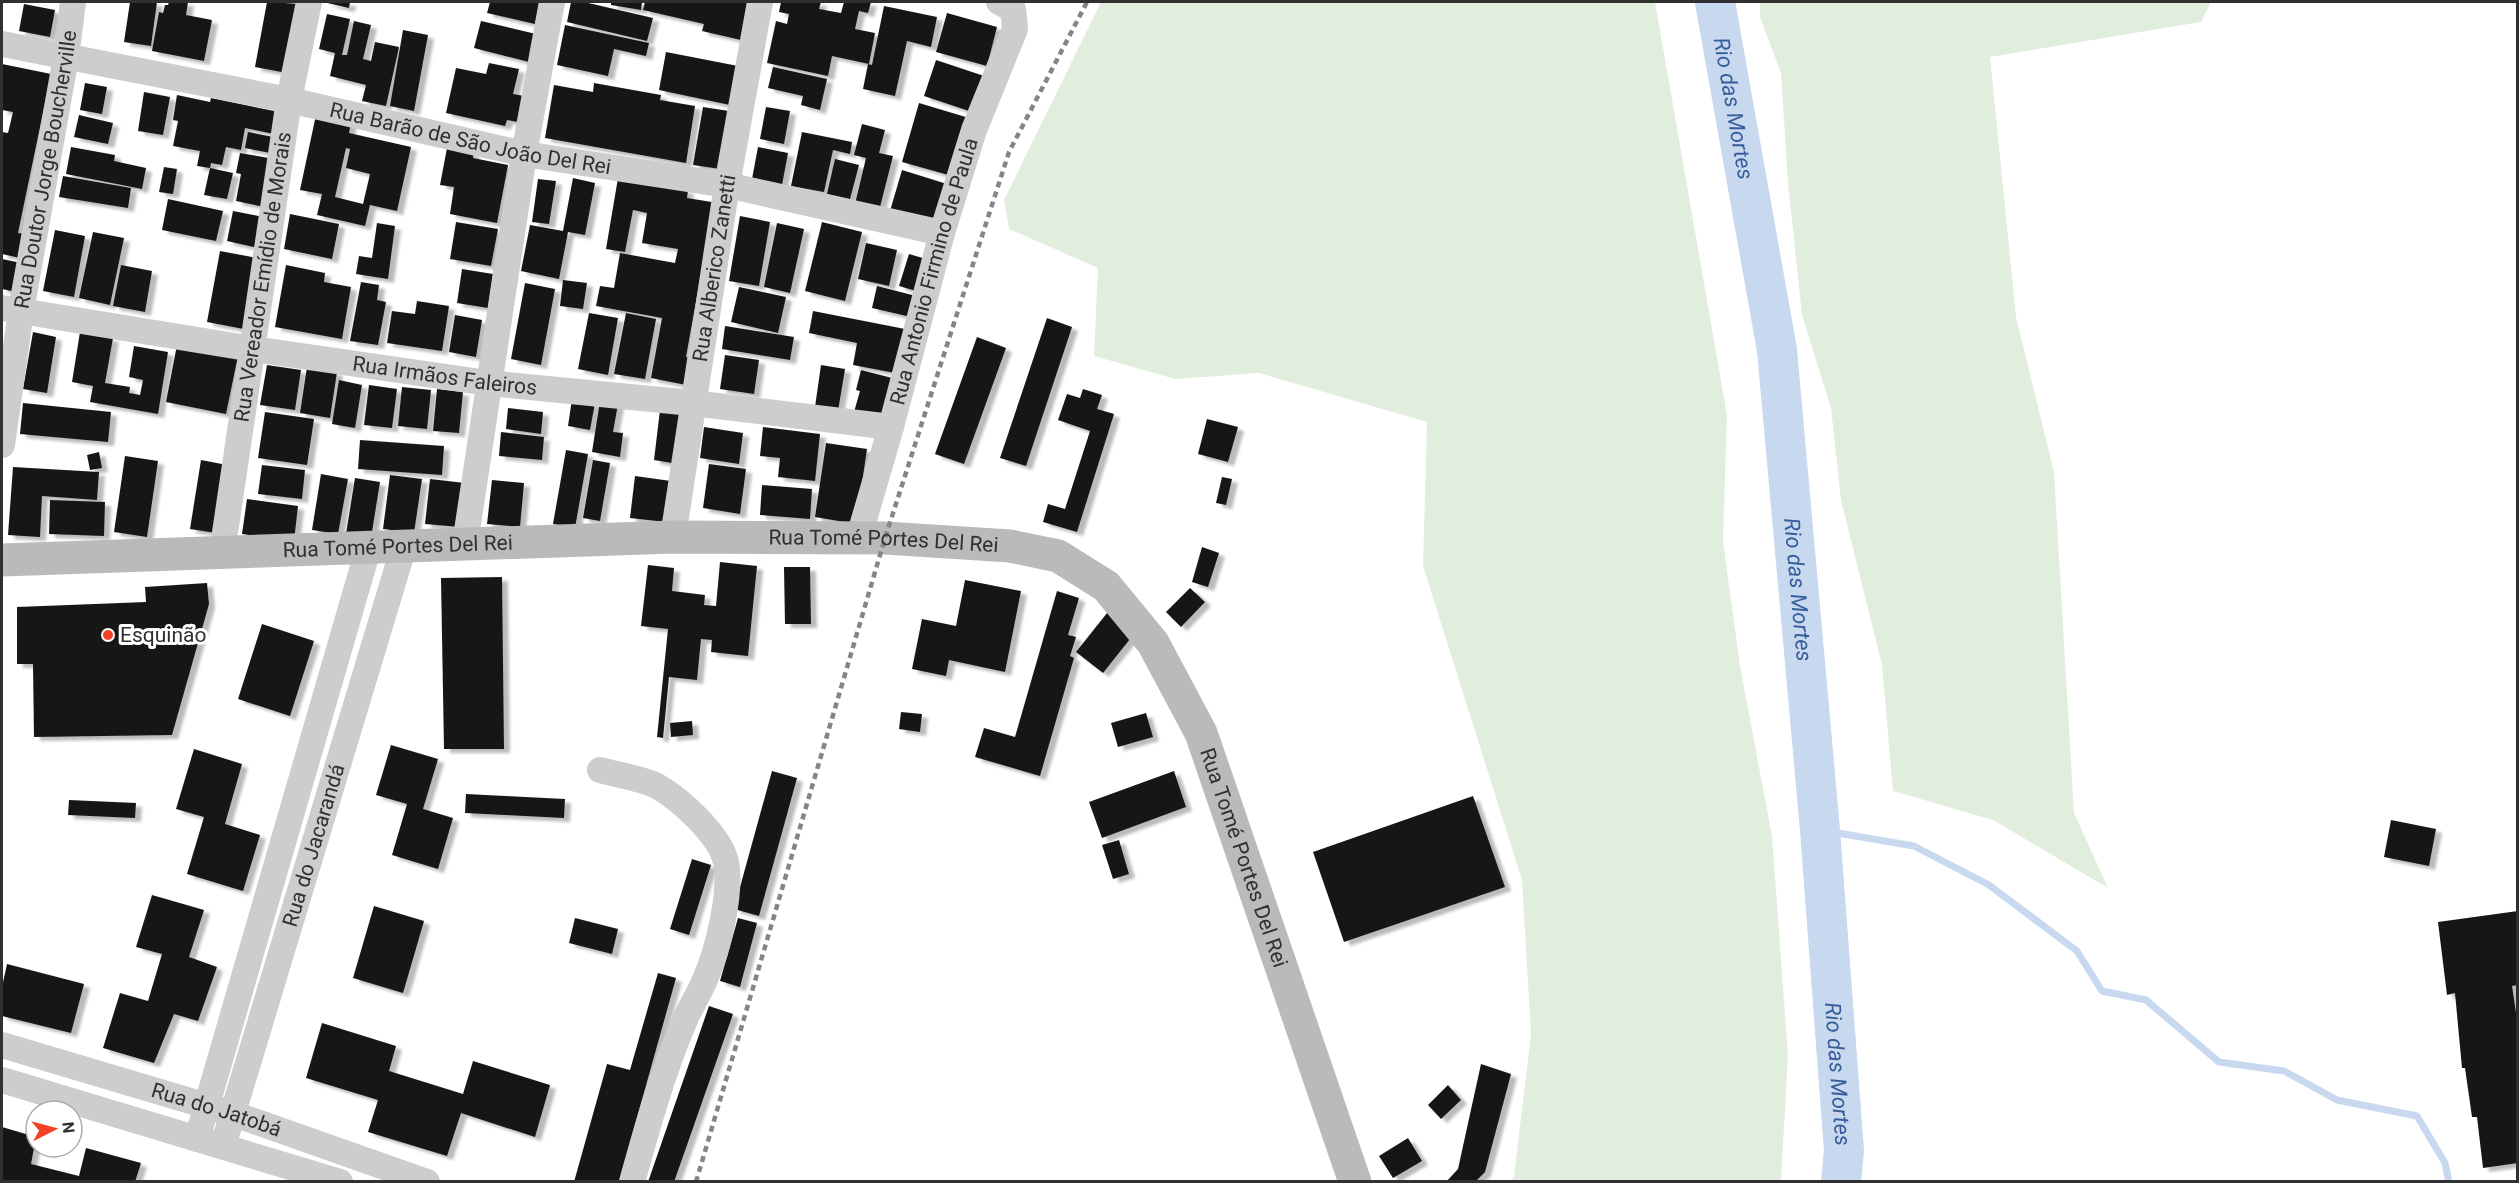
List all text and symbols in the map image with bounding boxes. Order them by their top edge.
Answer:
street label: Rua Doutor Jorge Boucherville [10,29,81,311]
water label: Rio das Mortes [1709,35,1758,181]
street label: Rua Barão de São João Del Rei [327,98,613,179]
street label: Rua Vereador Emídio de Morais [229,130,296,424]
street label: Rua Antonio Firmino de Paula [885,135,983,407]
street label: Rua Alberico Zanetti [688,173,741,363]
street label: Rua Irmãos Faleiros [351,352,538,400]
water label: Rio das Mortes [1779,517,1817,662]
street label: Rua Tomé Portes Del Rei [768,525,999,557]
street label: Rua Tomé Portes Del Rei [282,530,513,562]
place label: Esquinão [120,623,206,647]
marker: Esquinão [101,628,115,642]
street label: Rua Tomé Portes Del Rei [1195,745,1292,971]
street label: Rua do Jacarandá [278,761,350,930]
water label: Rio das Mortes [1820,1001,1856,1147]
street label: Rua do Jatobá [149,1078,285,1142]
north arrow [24,1099,84,1159]
text: N [58,1121,78,1134]

